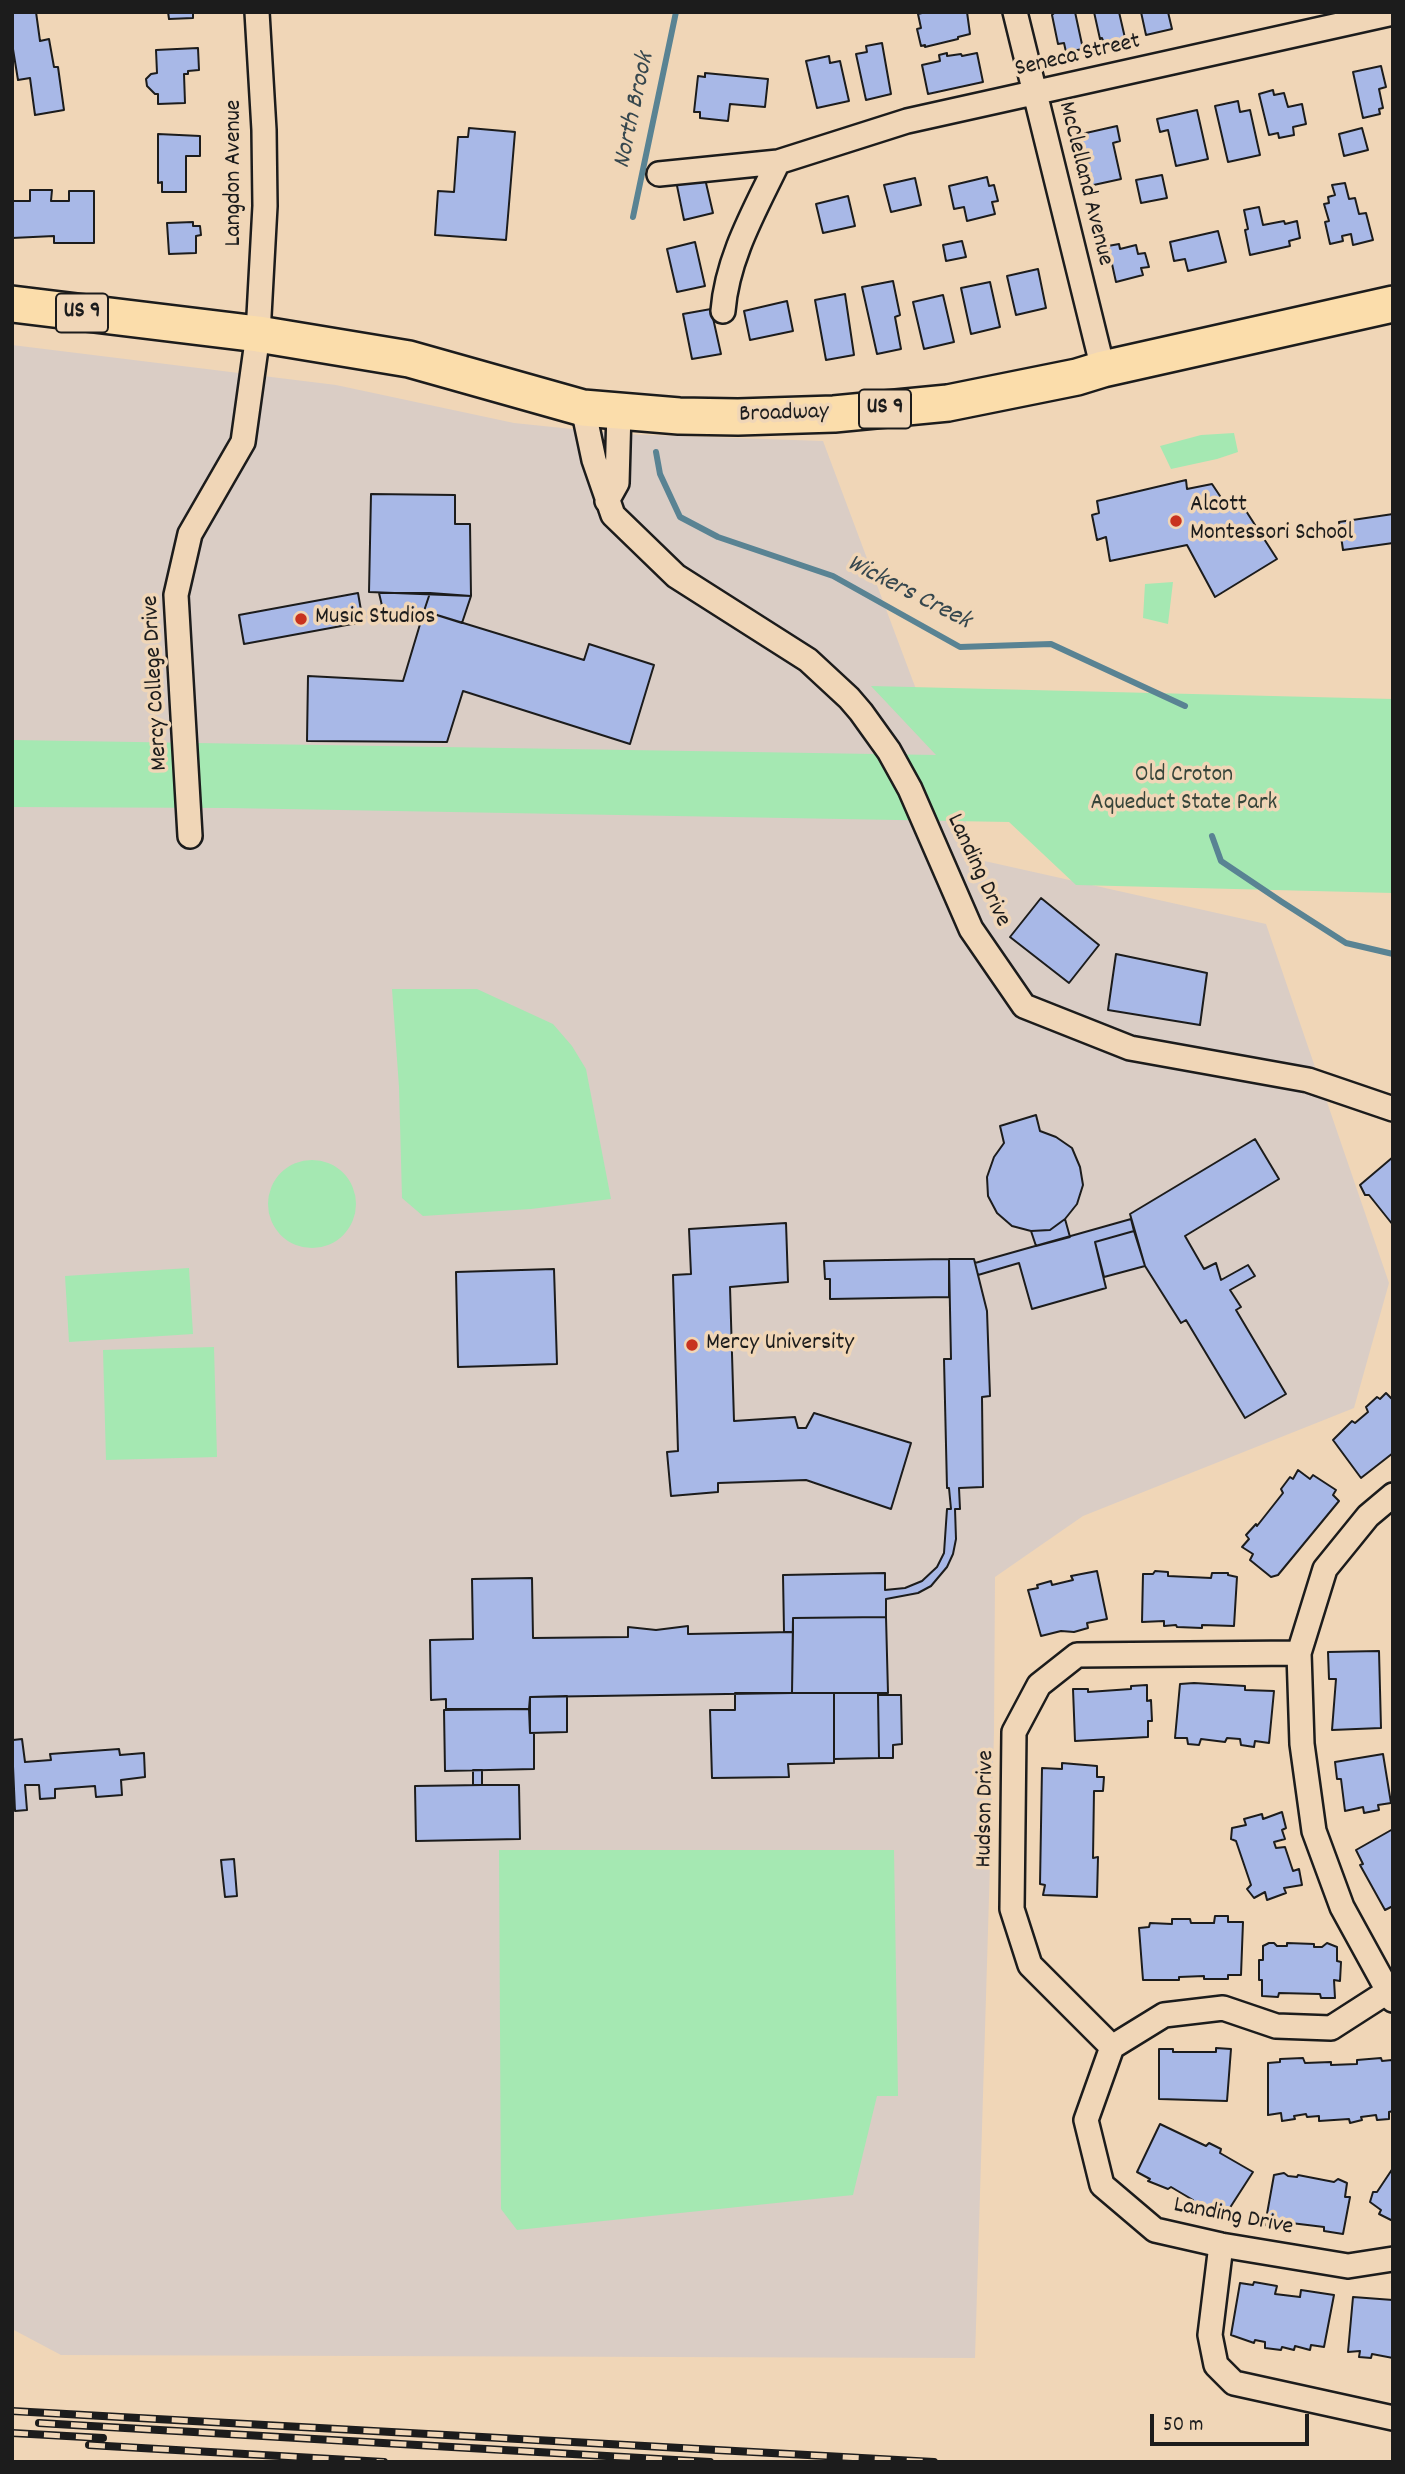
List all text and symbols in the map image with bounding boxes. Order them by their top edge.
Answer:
street label: Seneca Street [1013,29,1143,85]
water label: North Brook [609,50,663,172]
street label: McClelland Avenue [1050,99,1118,269]
street label: Langdon Avenue [222,100,250,246]
road number: US 9 [56,294,108,332]
road number: US 9 [859,390,911,428]
street label: Broadway [739,399,829,431]
place label: Alcott Montessori School [1190,493,1353,549]
marker: Alcott Montessori School [1168,513,1184,529]
water label: Wickers Creek [841,549,975,639]
street label: Mercy College Drive [138,595,176,771]
place label: Music Studios [315,605,435,633]
marker: Music Studios [293,611,309,627]
park label: Old Croton Aqueduct State Park [1091,763,1277,819]
street label: Landing Drive [938,810,1016,932]
place label: Mercy University [706,1331,854,1359]
marker: Mercy University [684,1337,700,1353]
street label: Hudson Drive [972,1750,1002,1868]
street label: Landing Drive [1171,2192,1295,2244]
scale bar [1153,2400,1312,2444]
text: 50 m [1163,2411,1203,2441]

